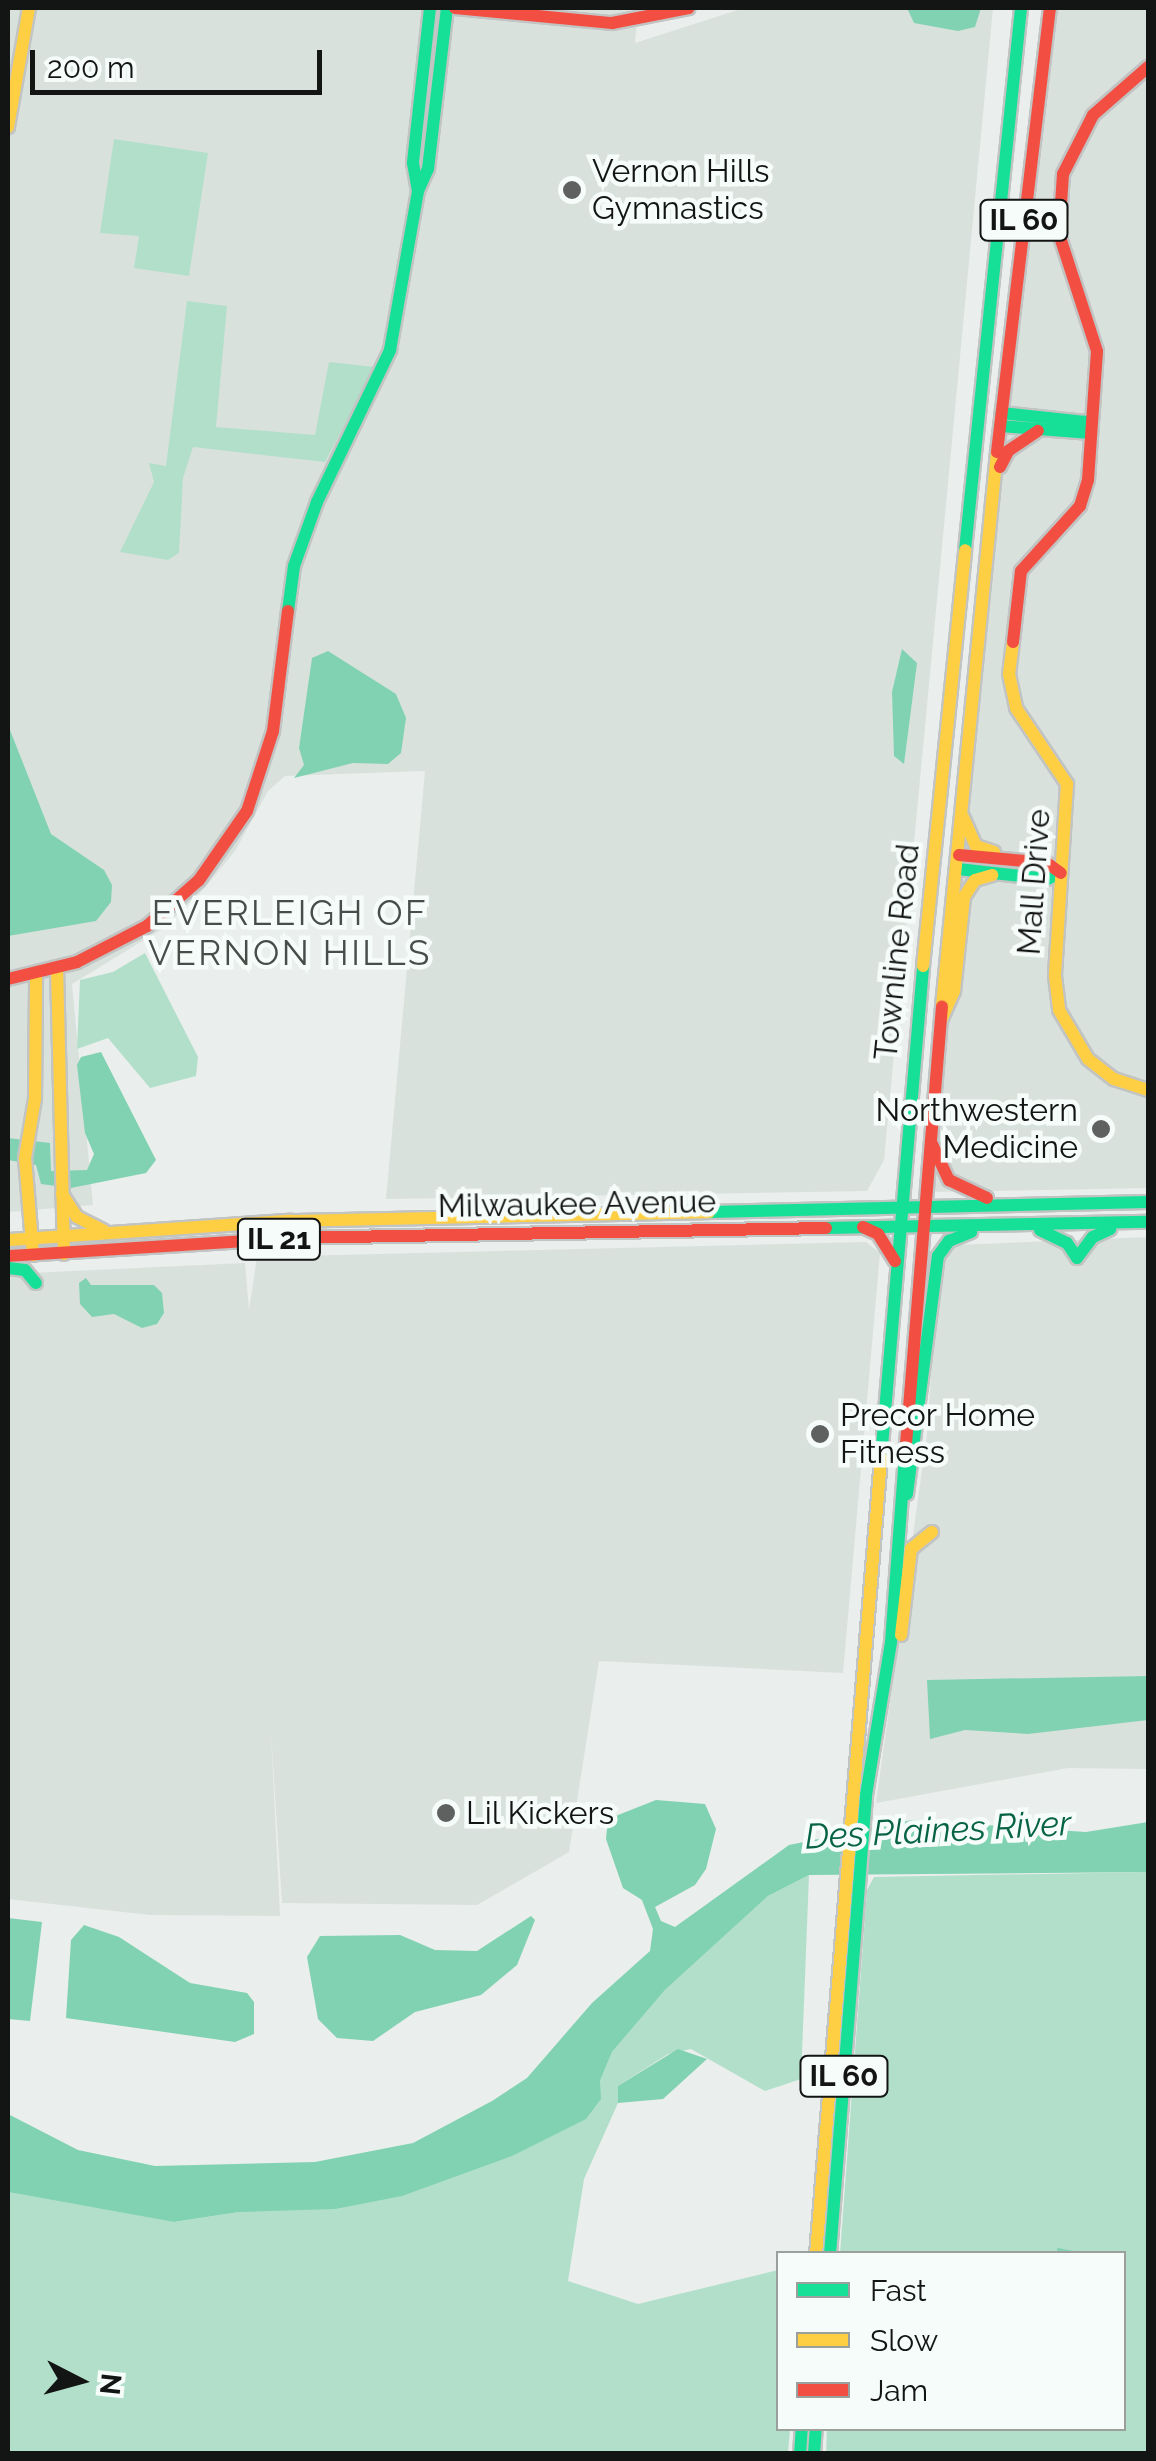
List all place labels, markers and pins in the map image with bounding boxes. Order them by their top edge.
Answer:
place label: Vernon Hills Gymnastics [592,153,770,228]
marker: Vernon Hills Gymnastics [561,179,583,201]
place label: Northwestern Medicine [876,1092,1078,1167]
marker: Northwestern Medicine [1088,1116,1114,1142]
place label: Precor Home Fitness [840,1397,1036,1472]
marker: Precor Home Fitness [809,1423,831,1445]
place label: Lil Kickers [466,1794,615,1832]
marker: Lil Kickers [435,1802,457,1824]

